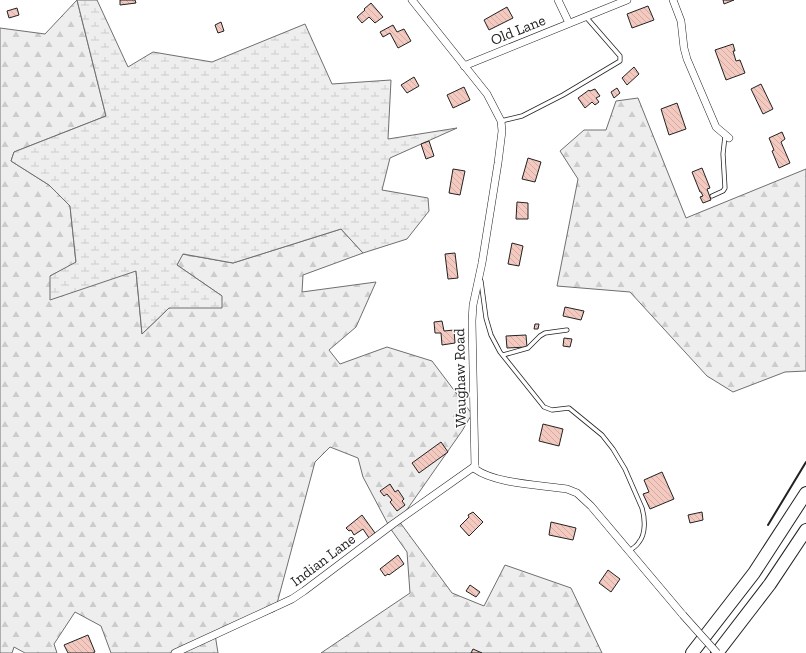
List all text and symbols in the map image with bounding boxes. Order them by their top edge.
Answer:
street label: Old Lane [488,11,548,49]
street label: Waughaw Road [450,327,470,428]
street label: Indian Lane [287,530,359,590]

